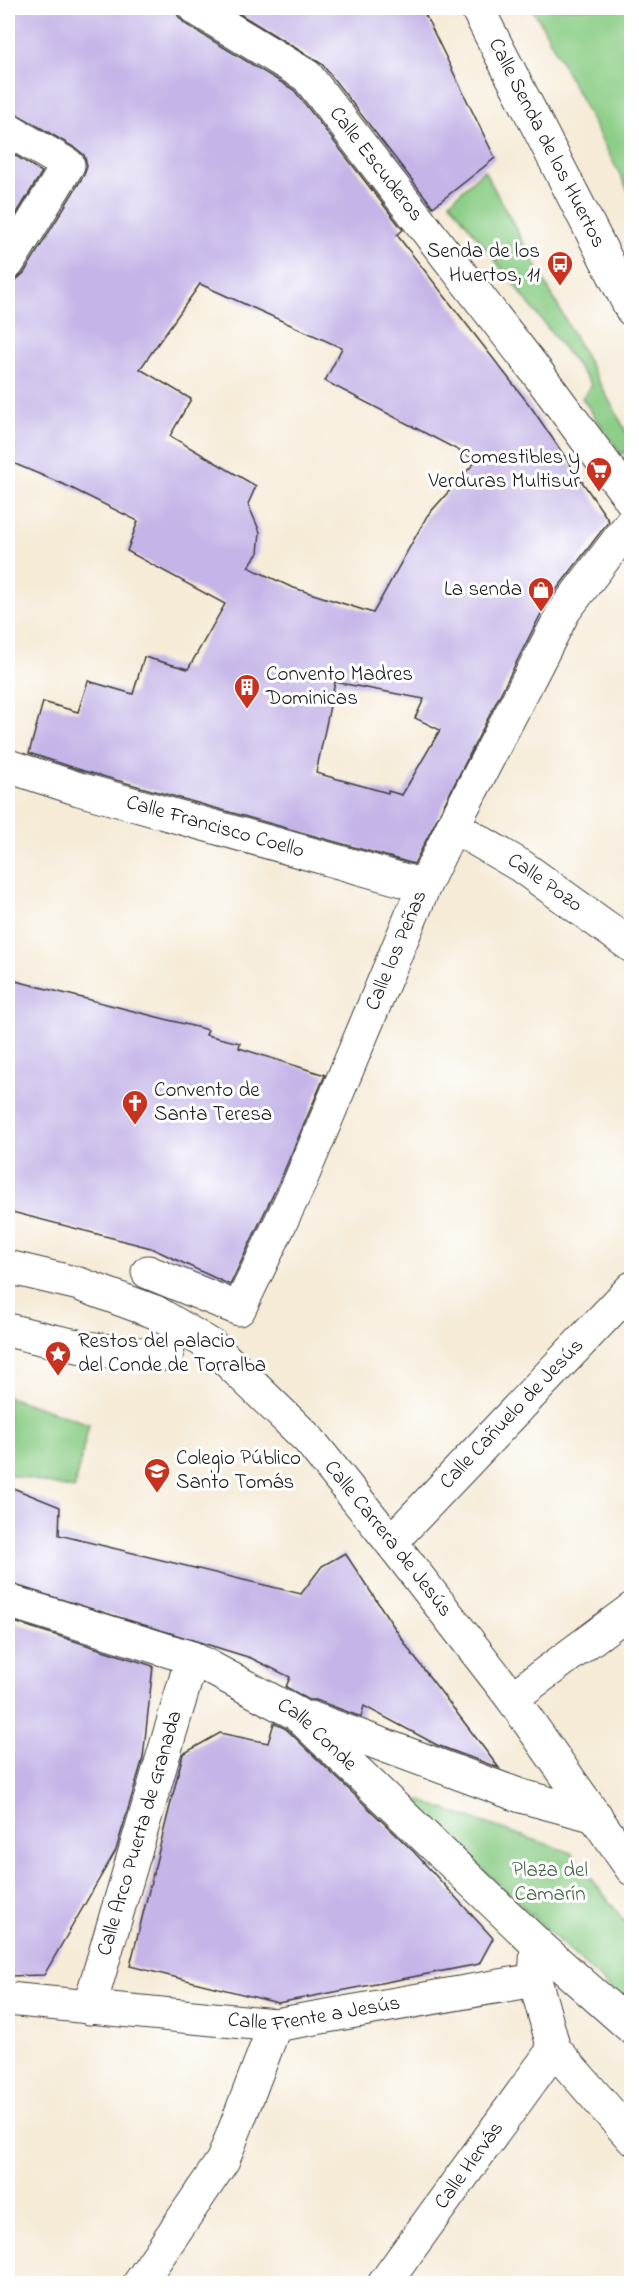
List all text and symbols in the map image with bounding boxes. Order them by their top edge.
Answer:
street label: Calle Senda de los Huertos [480,33,613,253]
street label: Calle Escuderos [321,100,430,228]
place label: Senda de los Huertos, 11 [427,237,540,291]
bus stop icon: Senda de los Huertos, 11 [545,249,575,287]
place label: Comestibles y Verduras Multisur [427,443,580,497]
supermarket icon: Comestibles y Verduras Multisur [584,455,614,493]
place label: La senda [444,575,522,605]
shop icon: La senda [526,575,556,613]
place label: Convento Madres Dominicas [265,660,413,714]
building icon: Convento Madres Dominicas [232,672,262,710]
street label: Calle Francisco Coello [122,788,308,867]
street label: Calle Pozo [501,846,588,920]
street label: Calle los Peñas [358,886,435,1015]
place label: Convento de Santa Teresa [154,1076,272,1130]
church icon: Convento de Santa Teresa [120,1088,150,1126]
place label: Restos del palacio del Conde de Torralba [78,1327,266,1381]
street label: Calle Cañuelo de Jesús [433,1332,591,1497]
place icon: Restos del palacio del Conde de Torralba [43,1339,73,1377]
place label: Colegio Público Santo Tomás [176,1444,301,1498]
street label: Calle Carrera de Jesús [316,1454,459,1624]
school or university icon: Colegio Público Santo Tomás [142,1456,172,1494]
street label: Calle Conde [271,1691,364,1779]
street label: Calle Arco Puerta de Granada [90,1707,191,1960]
park label: Plaza del Camarín [512,1856,588,1910]
street label: Calle Frente a Jesús [226,1989,403,2040]
street label: Calle Hervás [427,2116,512,2216]

